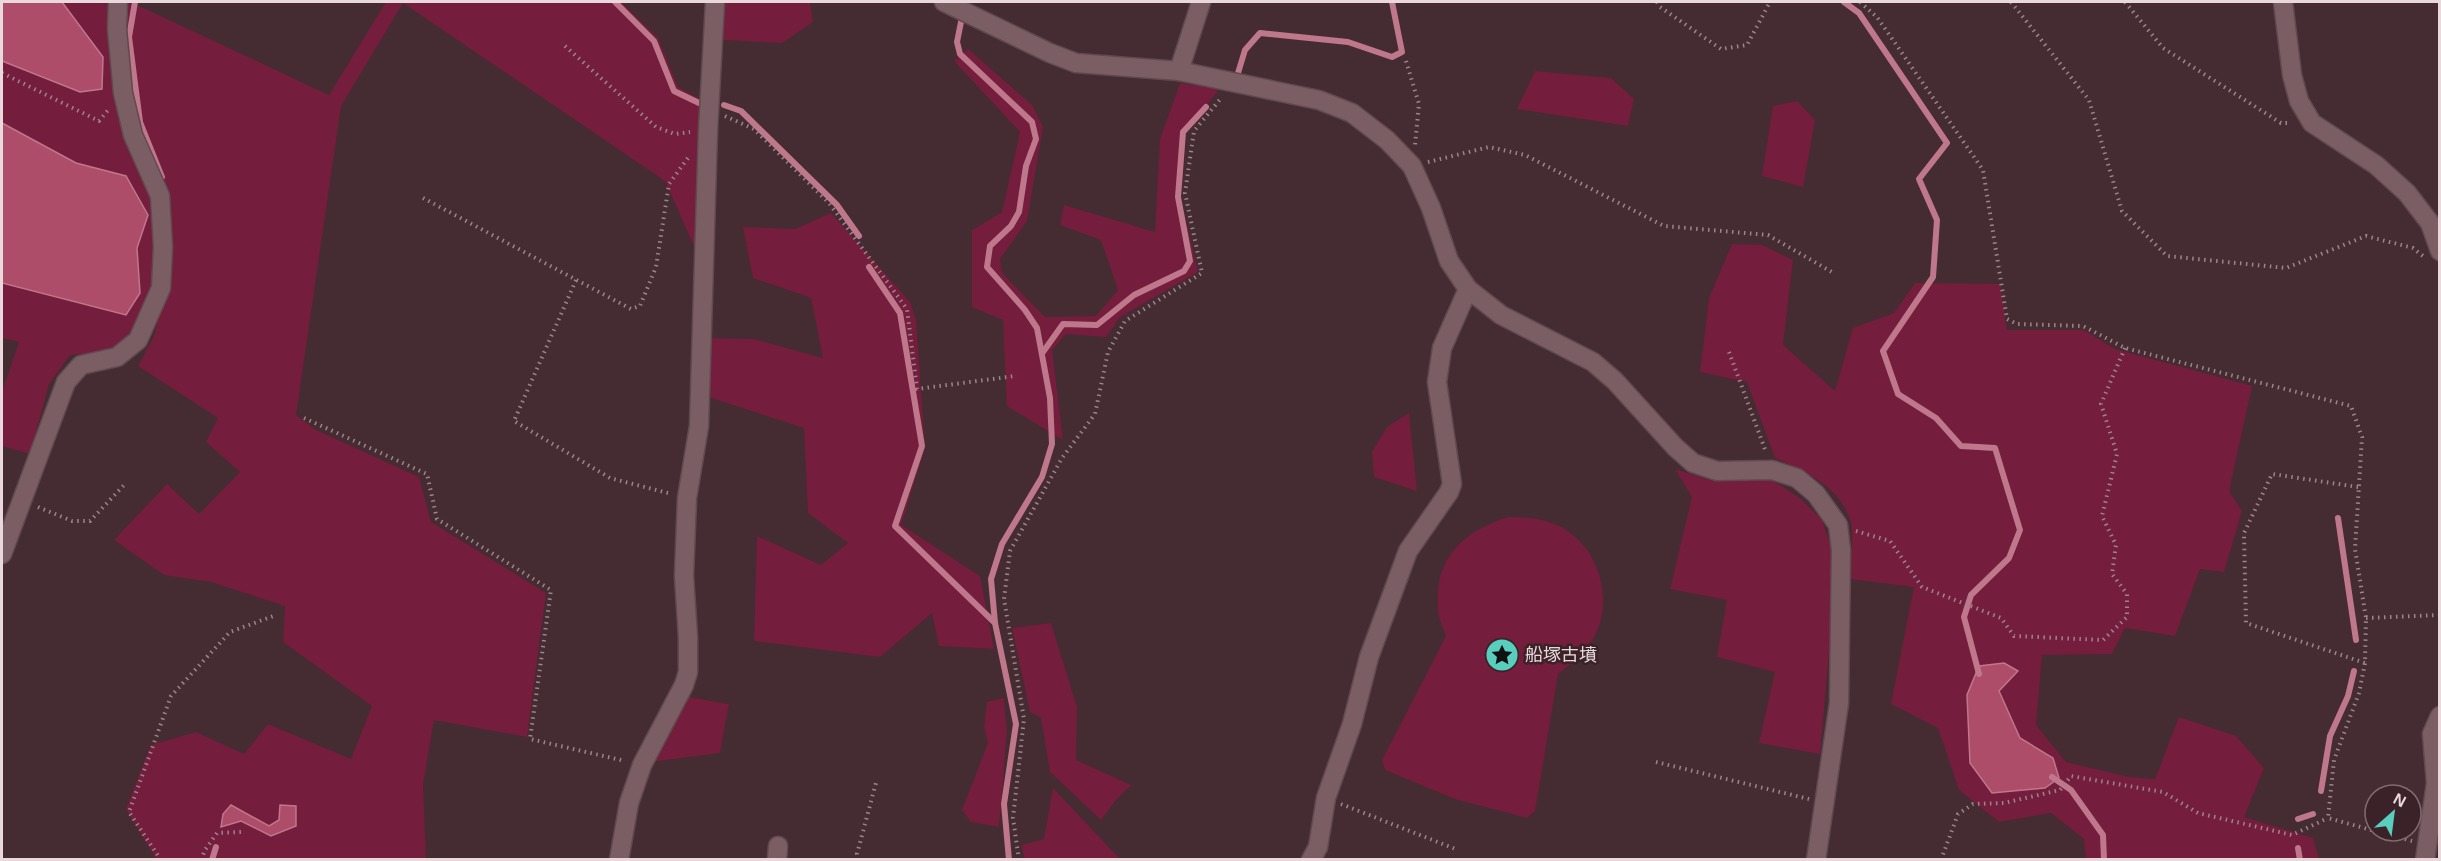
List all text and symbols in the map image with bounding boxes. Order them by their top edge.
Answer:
place icon: 船塚古墳 [1484,637,1520,673]
place label: 船塚古墳 [1525,645,1597,665]
north arrow [2363,783,2423,843]
text: N [2391,790,2409,810]

